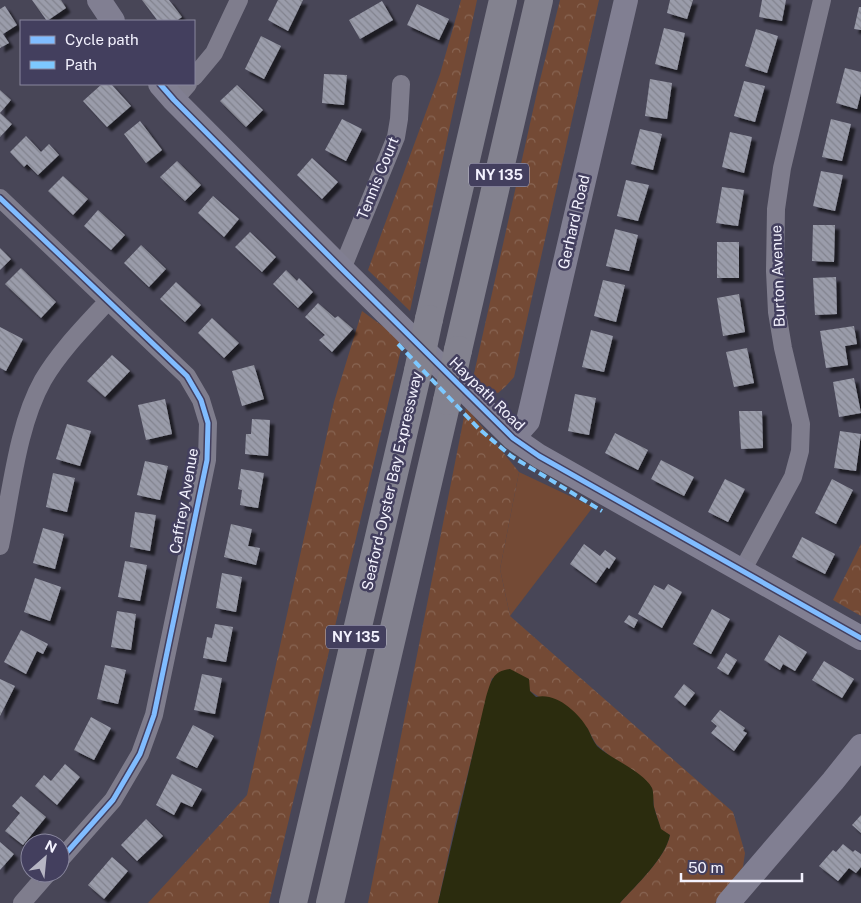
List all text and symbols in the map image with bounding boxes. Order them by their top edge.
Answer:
legend [20,20,195,85]
text: Cycle path [65,31,139,48]
text: Path [65,56,97,73]
street label: Tennis Court [353,134,402,222]
road number: NY 135 [469,164,529,186]
street label: Gerhard Road [554,173,593,271]
street label: Burton Avenue [767,225,788,328]
street label: Haypath Road [446,353,528,434]
street label: Seaford-Oyster Bay Expressway [358,370,425,592]
street label: Caffrey Avenue [166,447,201,555]
road number: NY 135 [326,626,386,649]
north arrow [20,833,70,883]
text: N [42,837,59,856]
scale bar [681,850,802,882]
text: 50 m [688,859,723,876]

